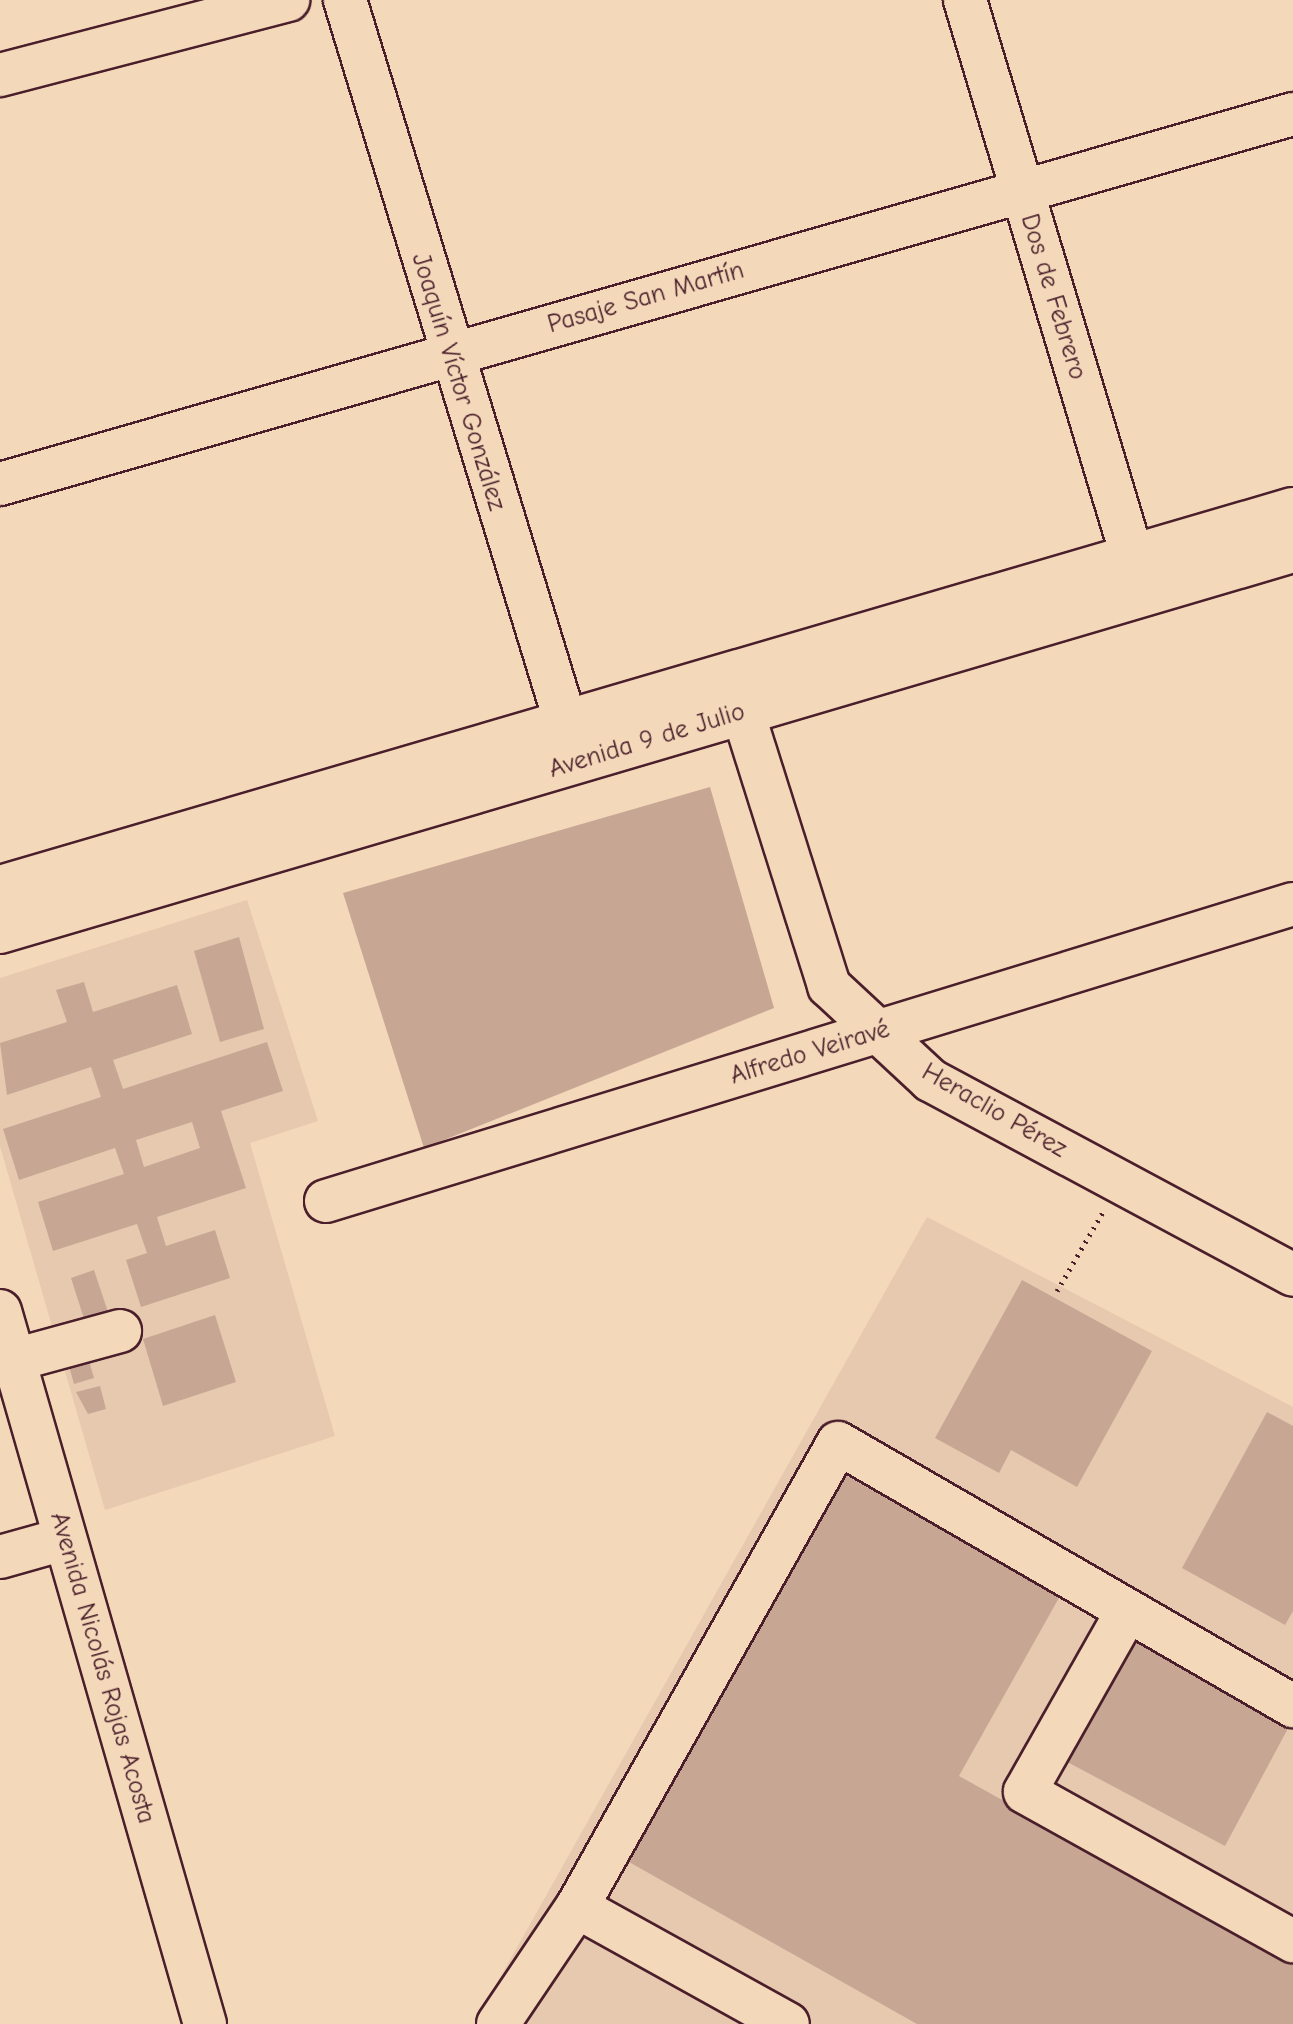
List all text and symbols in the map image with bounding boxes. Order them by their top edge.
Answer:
street label: Dos de Febrero [1013,210,1093,384]
street label: Joaquín Víctor González [404,250,512,514]
street label: Pasaje San Martín [544,255,748,341]
street label: Avenida 9 de Julio [545,696,749,786]
street label: Alfredo Veiravé [727,1014,893,1092]
street label: Heraclio Pérez [916,1057,1072,1165]
street label: Avenida Nicolás Rojas Acosta [43,1509,161,1827]

